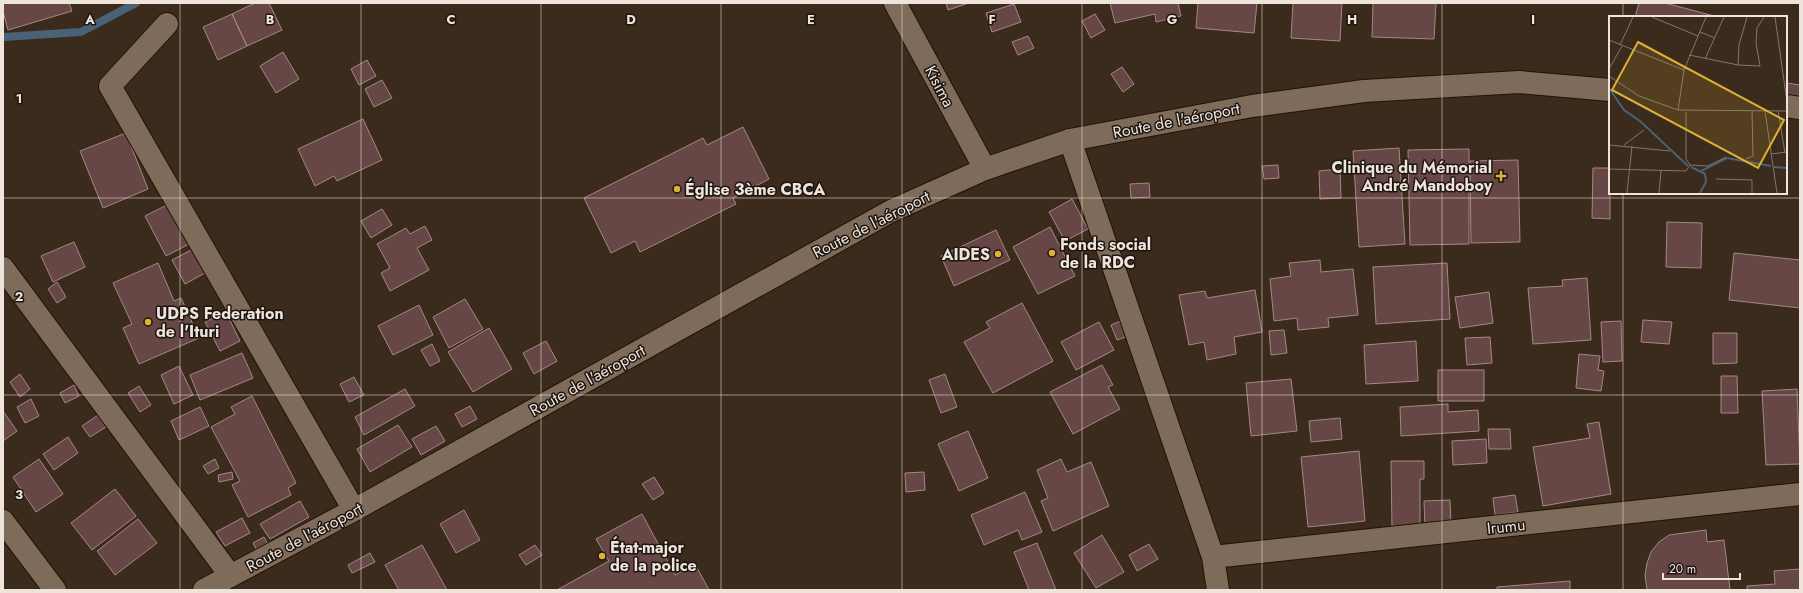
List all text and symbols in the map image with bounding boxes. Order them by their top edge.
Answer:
text: A [84,10,95,29]
text: B [266,10,275,29]
text: C [446,10,456,29]
text: D [626,10,636,29]
text: E [807,10,815,29]
text: F [988,10,996,29]
text: G [1167,10,1178,29]
text: H [1347,10,1357,29]
text: I [1531,10,1535,29]
inset map [1609,16,1787,194]
street label: Kisima [919,61,960,111]
text: 1 [16,89,22,108]
street label: Route de l'aéroport [1111,97,1242,144]
place label: Clinique du Mémorial André Mandoboy [1332,156,1493,197]
marker: Clinique du Mémorial André Mandoboy [1495,170,1507,182]
place label: Église 3ème CBCA [685,178,825,201]
marker: Église 3ème CBCA [672,184,682,194]
street label: Route de l'aéroport [809,185,934,264]
place label: Fonds social de la RDC [1060,233,1151,274]
place label: AIDES [941,243,990,266]
marker: Fonds social de la RDC [1047,248,1057,258]
marker: AIDES [993,249,1003,259]
text: 2 [15,287,23,306]
place label: UDPS Federation de l'Ituri [156,302,284,343]
marker: UDPS Federation de l'Ituri [143,317,153,327]
street label: Route de l'aéroport [525,339,649,422]
text: 3 [15,485,23,504]
street label: Route de l'aéroport [242,497,367,578]
street label: Irumu [1486,513,1526,540]
place label: État-major de la police [610,536,697,577]
marker: État-major de la police [597,551,607,561]
scale bar [1663,555,1740,581]
text: 20 m [1669,560,1696,578]

